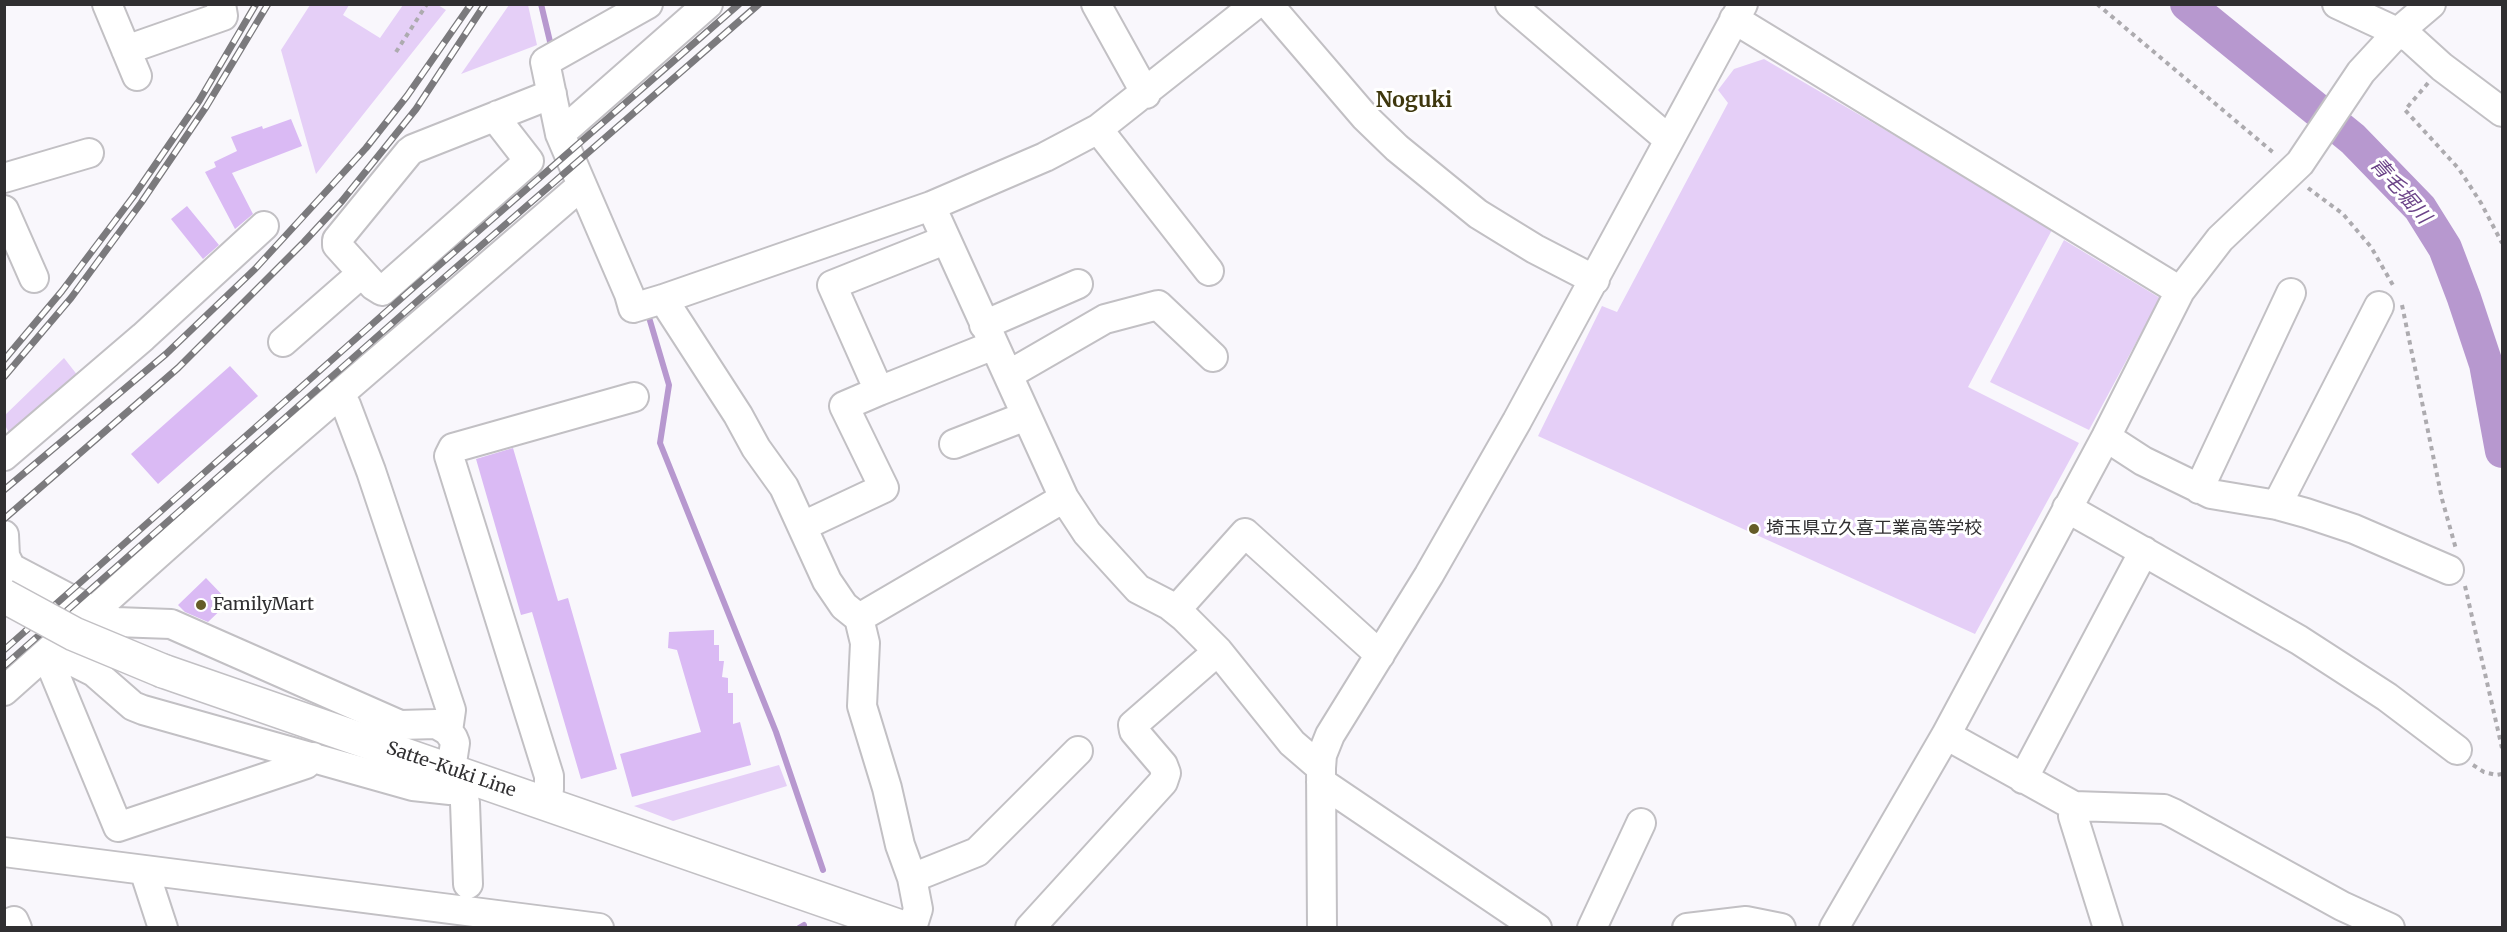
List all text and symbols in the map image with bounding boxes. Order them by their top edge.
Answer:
district label: Noguki [1376,88,1452,114]
water label: 青毛堀川 [2365,153,2435,229]
place label: 埼玉県立久喜工業高等学校 [1766,518,1982,540]
marker: 埼玉県立久喜工業高等学校 [1747,522,1761,536]
place label: FamilyMart [213,594,314,616]
marker: FamilyMart [194,598,208,612]
street label: Satte-Kuki Line [383,738,519,802]

